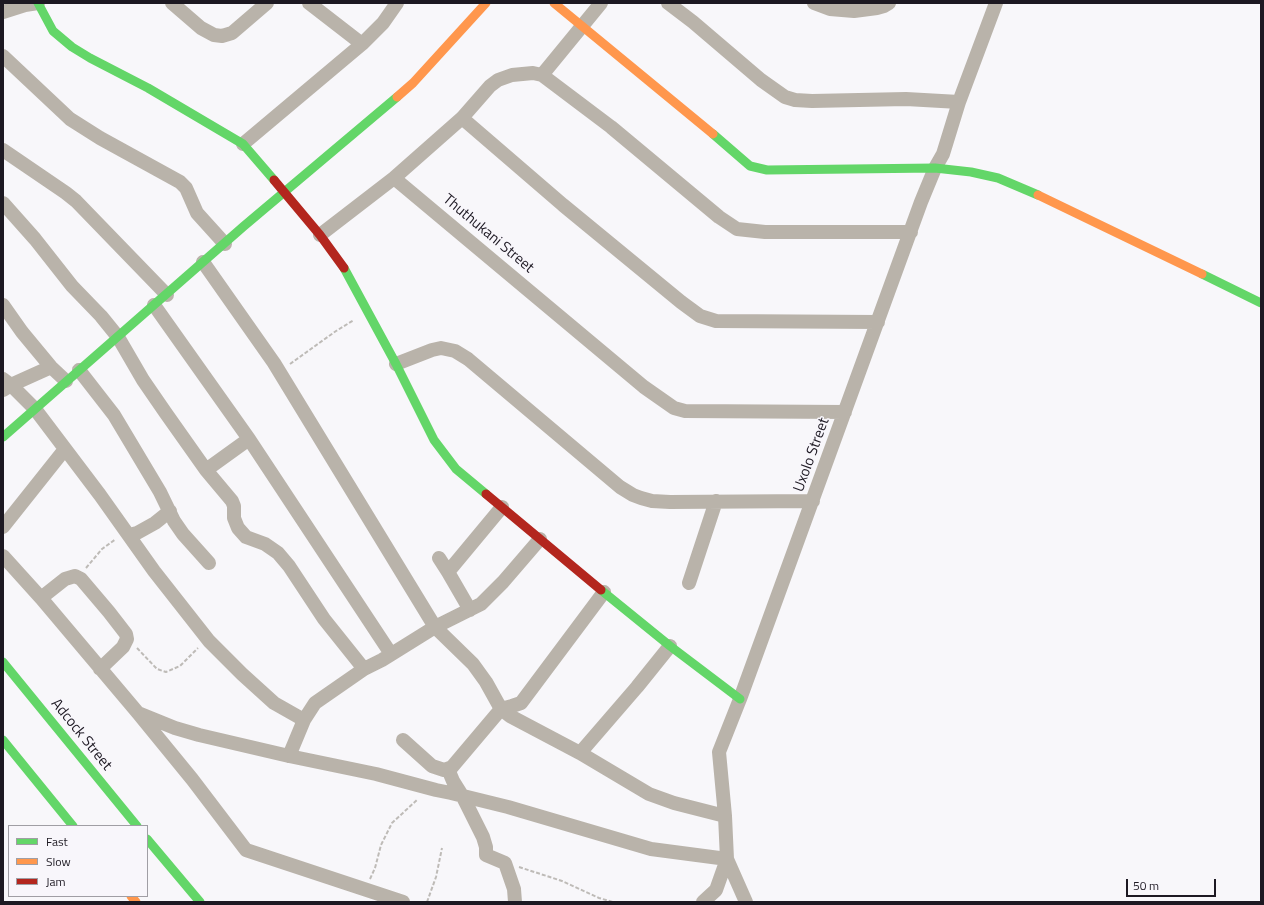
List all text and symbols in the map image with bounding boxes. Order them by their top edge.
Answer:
street label: Thuthukani Street [439,191,537,277]
street label: Uxolo Street [790,415,834,495]
street label: Adcock Street [47,696,115,774]
legend [8,825,148,897]
text: Fast [46,832,68,851]
text: Slow [46,852,71,871]
scale bar [1128,871,1218,897]
text: Jam [46,872,66,891]
text: 50 m [1133,876,1159,895]

